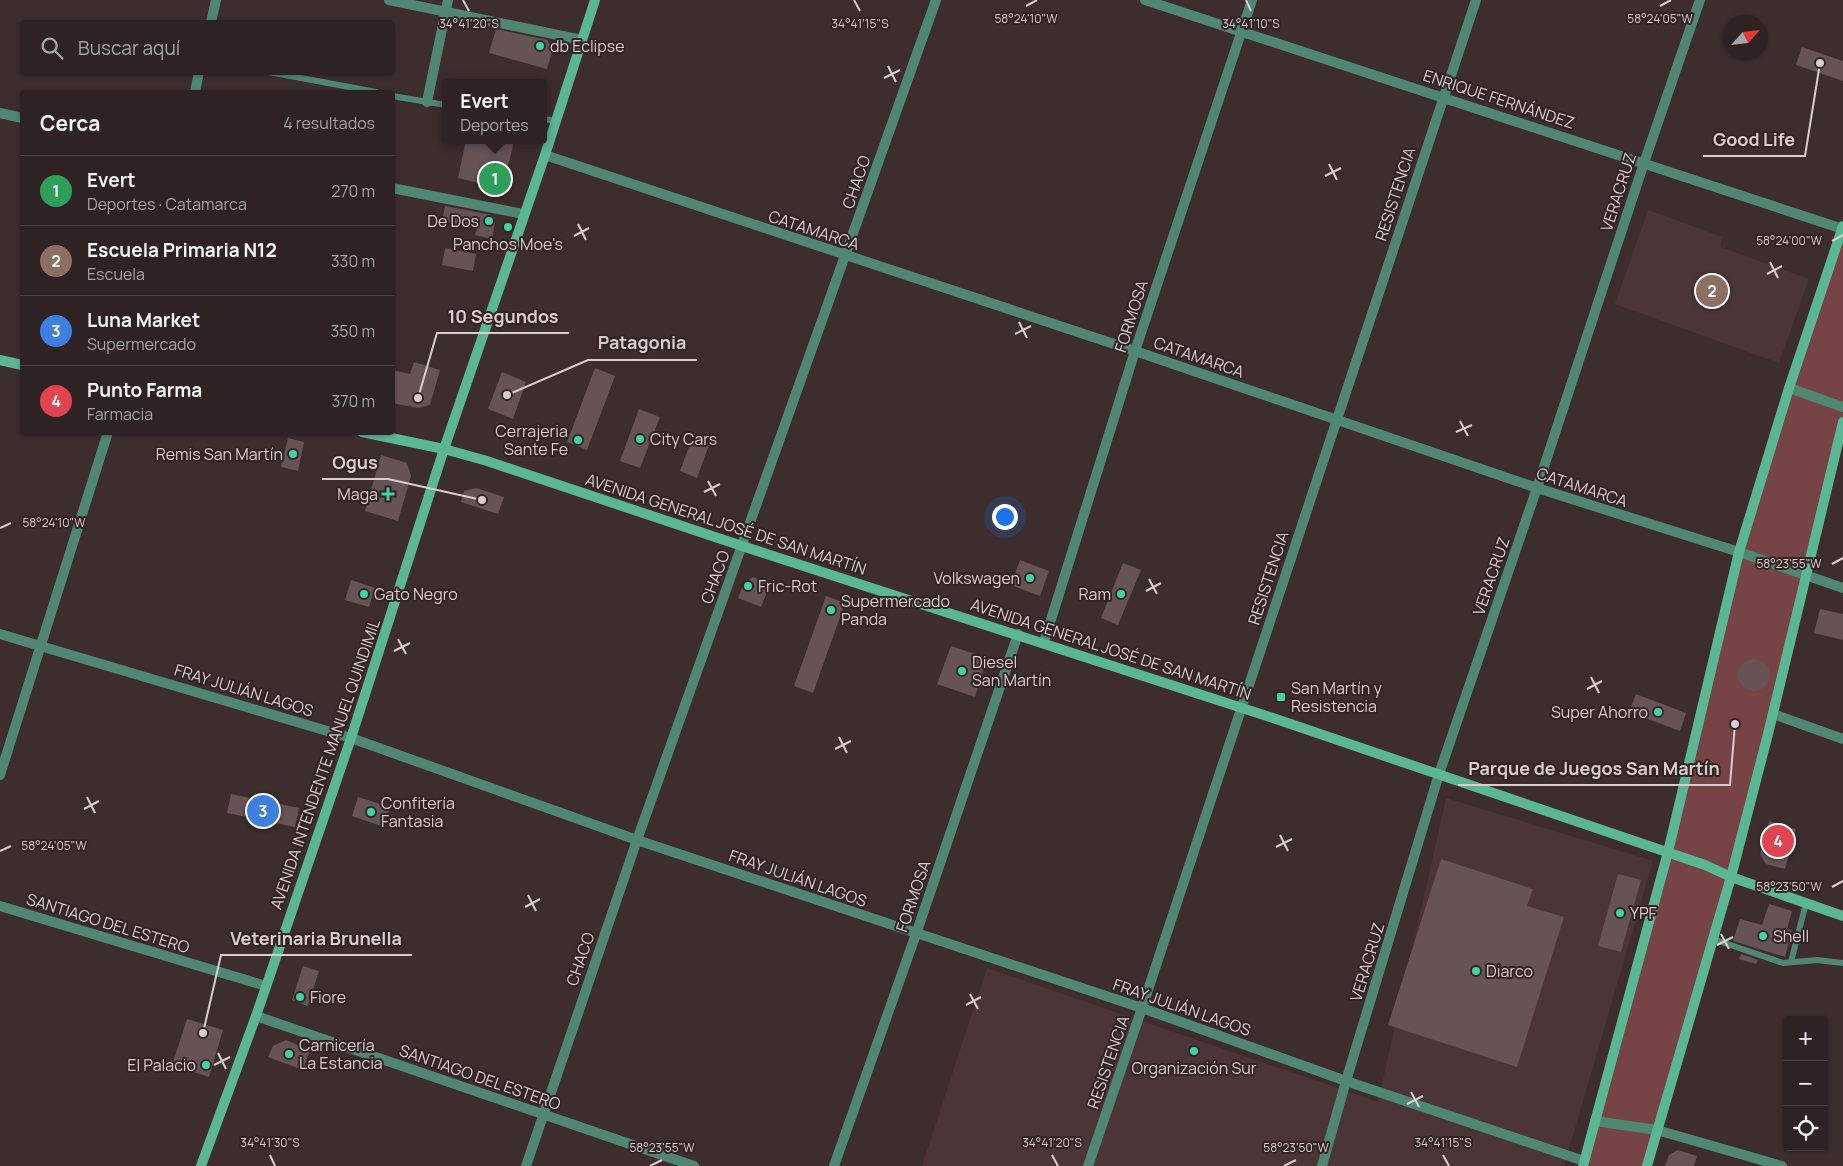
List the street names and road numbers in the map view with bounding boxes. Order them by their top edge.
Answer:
street label: ENRIQUE FERNÁNDEZ [1420,64,1578,134]
street label: RESISTENCIA [1370,144,1420,244]
street label: VERACRUZ [1595,150,1641,234]
street label: CHACO [837,152,876,212]
street label: CATAMARCA [766,205,862,255]
street label: FORMOSA [1109,277,1153,355]
street label: CATAMARCA [1151,331,1247,383]
street label: CATAMARCA [1534,462,1630,512]
street label: AVENIDA GENERAL JOSÉ DE SAN MARTÍN [583,468,869,580]
street label: RESISTENCIA [1243,528,1293,628]
street label: VERACRUZ [1467,534,1515,618]
street label: CHACO [695,547,735,607]
street label: AVENIDA GENERAL JOSÉ DE SAN MARTÍN [968,593,1254,705]
street label: AVENIDA INTENDENTE MANUEL QUINDIMIL [265,616,385,912]
street label: FRAY JULIÁN LAGOS [172,658,316,722]
street label: FRAY JULIÁN LAGOS [726,844,870,912]
street label: FORMOSA [890,857,936,935]
street label: SANTIAGO DEL ESTERO [24,888,193,958]
street label: VERACRUZ [1345,920,1389,1004]
street label: CHACO [561,929,600,989]
street label: FRAY JULIÁN LAGOS [1110,973,1254,1041]
street label: RESISTENCIA [1082,1012,1134,1112]
street label: SANTIAGO DEL ESTERO [396,1039,564,1115]

